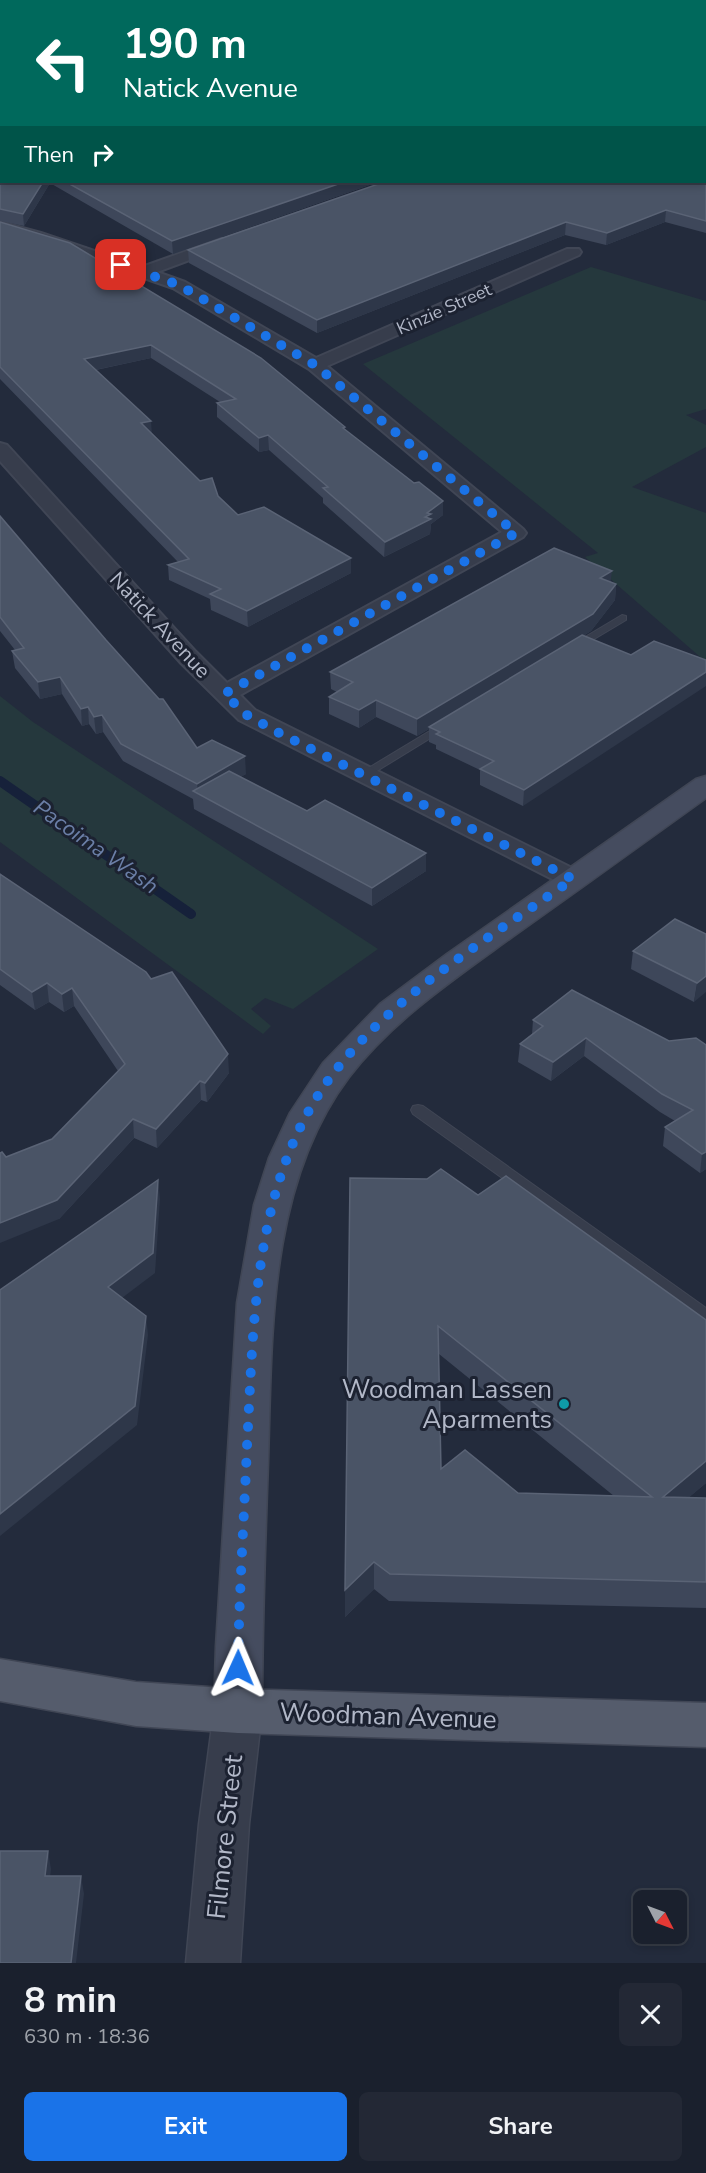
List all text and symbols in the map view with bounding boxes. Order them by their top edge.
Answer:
text: 190 m [123,16,247,73]
icon: left [24,24,102,102]
text: Natick Avenue [123,70,298,107]
icon: right [86,138,119,171]
text: Then [24,140,74,170]
pin [95,239,146,290]
icon: arrive [104,248,137,281]
street label: Kinzie Street [393,277,496,341]
street label: Natick Avenue [103,566,217,684]
water label: Pacoima Wash [28,793,164,901]
place label: Woodman Lassen Aparments [342,1372,552,1437]
marker: Woodman Lassen Aparments [557,1397,571,1411]
position arrow [206,1636,270,1700]
street label: Woodman Avenue [279,1695,497,1737]
street label: Filmore Street [199,1752,251,1921]
north arrow [633,1890,687,1944]
map controls [633,1890,687,1944]
text: 8 min [24,1976,117,2025]
button: close [619,1983,682,2046]
text: 630 m · 18:36 [24,2023,150,2050]
button: Exit [24,2092,347,2161]
button: Share [359,2092,682,2161]

